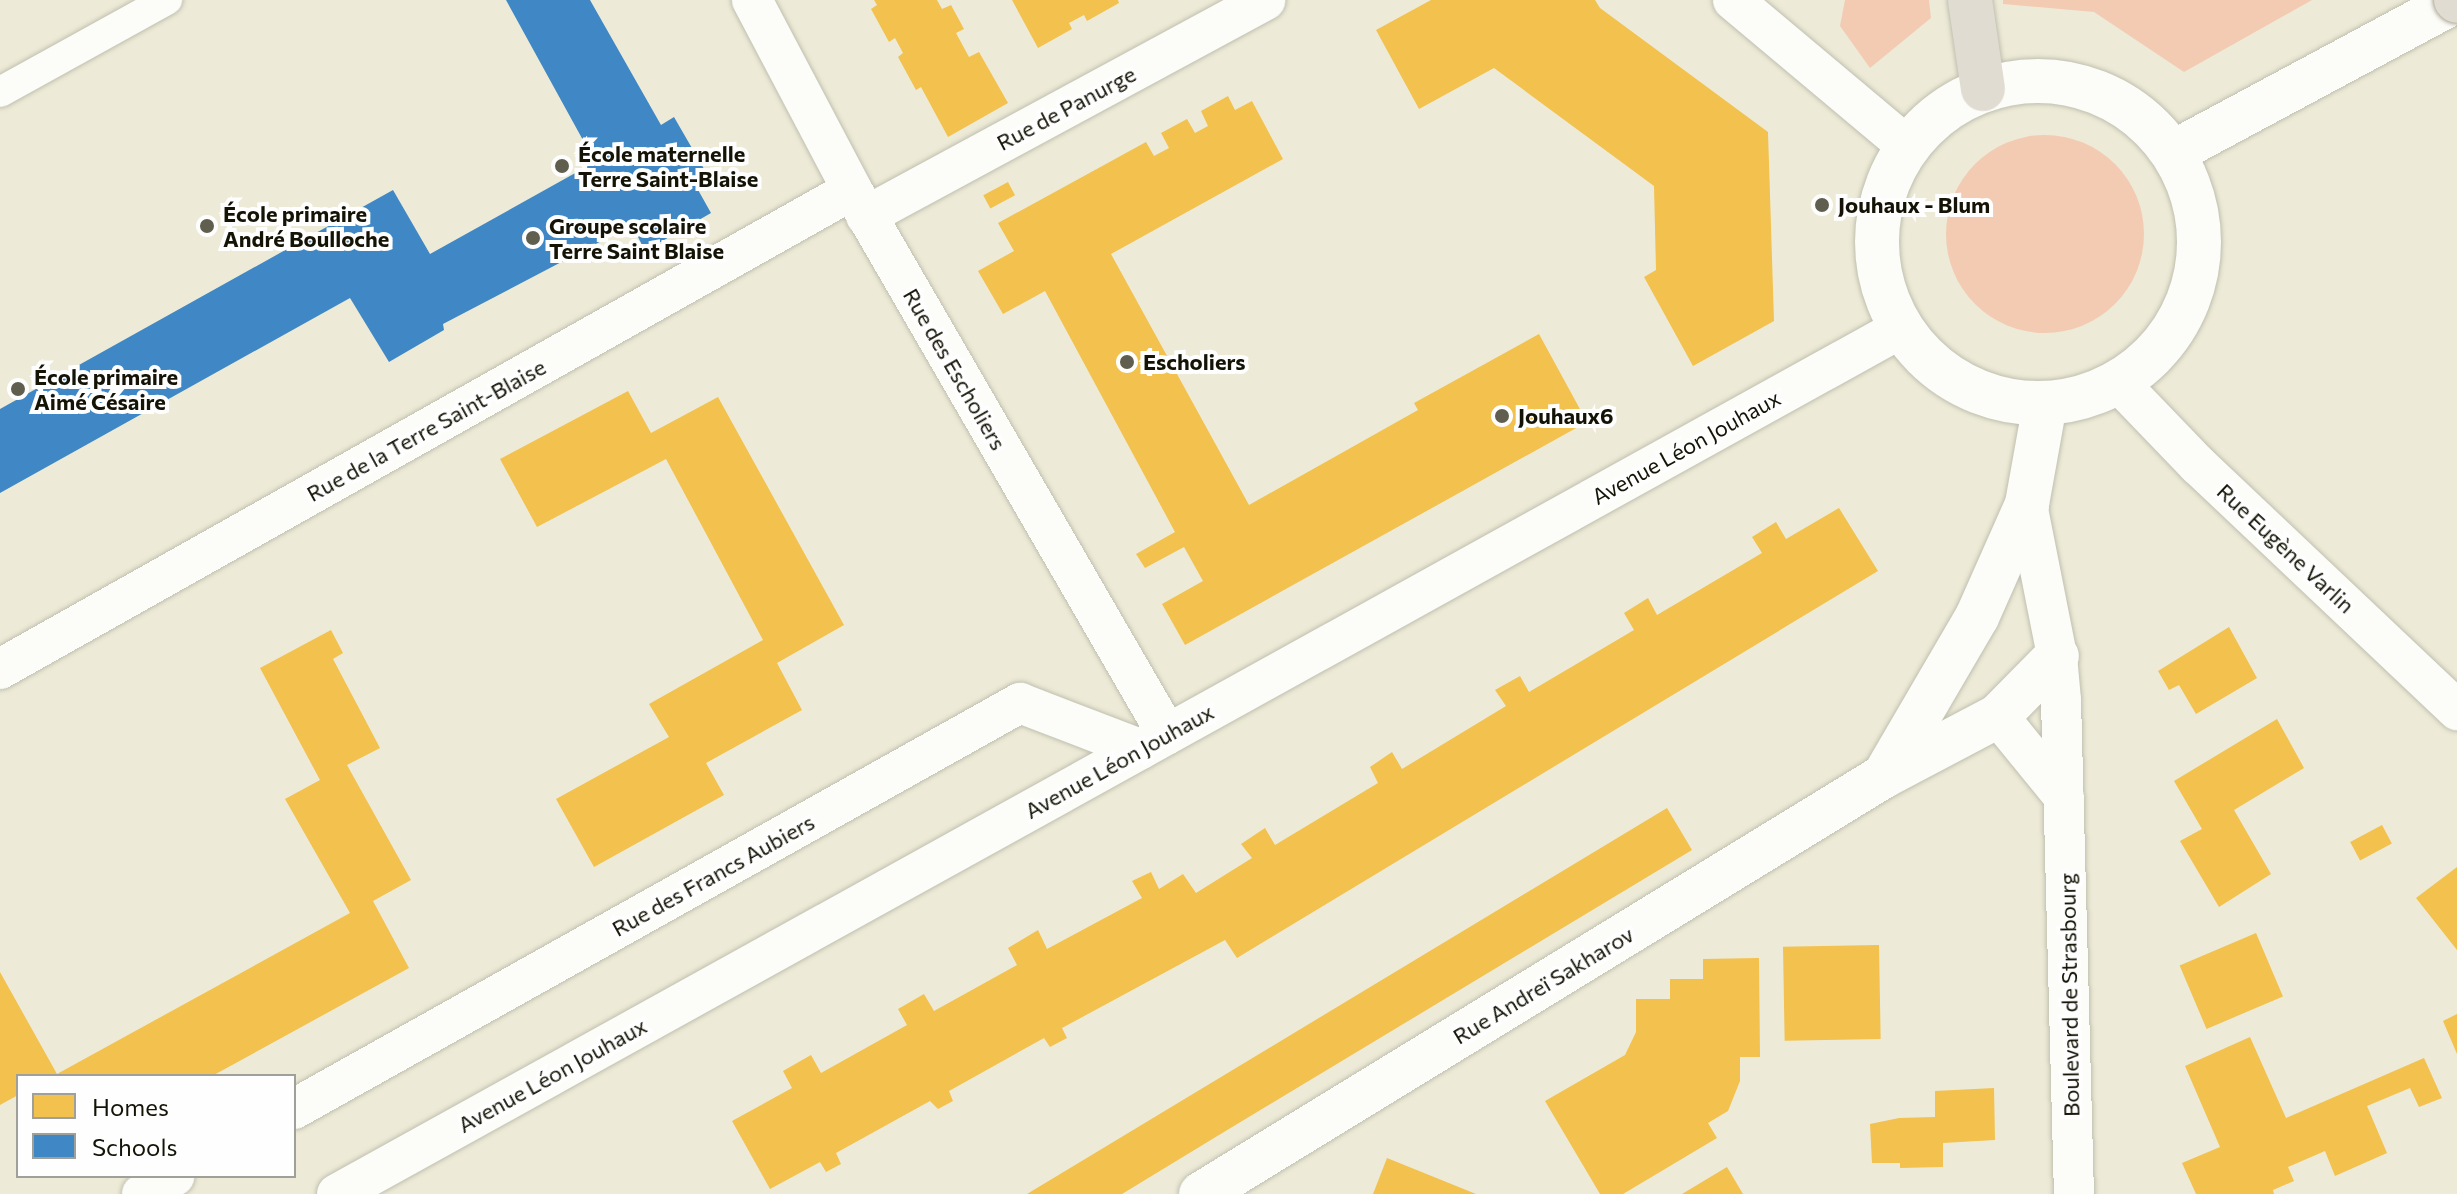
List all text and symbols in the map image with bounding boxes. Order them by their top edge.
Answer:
street label: Rue de Panurge [992,60,1140,156]
place label: École maternelle Terre Saint-Blaise [578,140,758,192]
marker: École maternelle Terre Saint-Blaise [553,157,571,175]
place label: Jouhaux - Blum [1838,192,1990,218]
marker: Jouhaux - Blum [1813,196,1831,214]
place label: École primaire André Boulloche [223,200,389,252]
place label: Groupe scolaire Terre Saint Blaise [549,212,724,264]
marker: École primaire André Boulloche [198,217,216,235]
marker: Groupe scolaire Terre Saint Blaise [524,229,542,247]
street label: Rue des Escholiers [898,284,1012,454]
place label: Escholiers [1143,349,1245,375]
street label: Rue de la Terre Saint-Blaise [302,353,550,507]
marker: Escholiers [1118,353,1136,371]
place label: École primaire Aimé Césaire [34,363,178,414]
marker: École primaire Aimé Césaire [9,380,27,398]
street label: Avenue Léon Jouhaux [1587,384,1785,510]
place label: Jouhaux6 [1518,403,1614,429]
marker: Jouhaux6 [1493,407,1511,425]
street label: Rue Eugène Varlin [2212,478,2360,618]
street label: Avenue Léon Jouhaux [1020,698,1218,824]
street label: Rue des Francs Aubiers [607,808,819,942]
street label: Boulevard de Strasbourg [2054,873,2084,1117]
street label: Rue Andreï Sakharov [1448,921,1638,1049]
street label: Avenue Léon Jouhaux [453,1012,651,1138]
legend [16,1074,296,1178]
text: Homes [92,1092,169,1121]
text: Schools [92,1132,177,1161]

